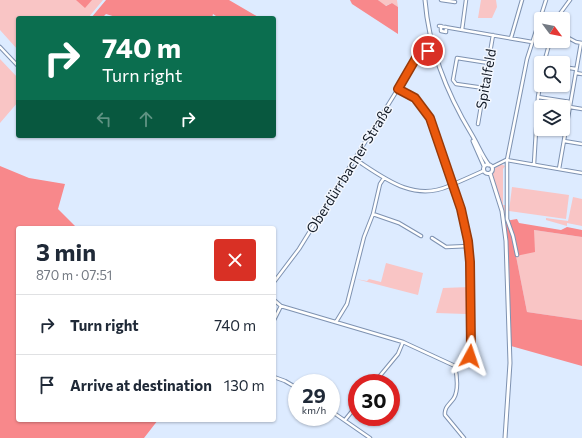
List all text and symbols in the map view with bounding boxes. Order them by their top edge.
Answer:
north arrow [534,12,570,48]
map controls [534,12,570,136]
text: 740 m [102,30,181,64]
icon: right [36,32,88,84]
pin [411,34,445,68]
icon: arrive [417,40,439,62]
street label: Spitalfeld [472,47,499,110]
button: search [534,56,570,92]
text: Turn right [102,64,182,86]
button: layers [534,100,570,136]
street label: Oberdürrbacher Straße [302,101,395,236]
icon: left [93,108,115,130]
icon: ahead [135,108,157,130]
icon: right [177,108,199,130]
text: 3 min [36,237,96,266]
button: close [214,239,256,281]
text: 870 m · 07:51 [36,267,112,283]
icon: right [36,314,58,336]
text: Turn right [70,316,139,334]
text: 740 m [214,316,256,334]
position arrow [449,335,491,377]
icon: arrive [36,374,58,396]
speed limit sign: 30 [348,374,400,426]
text: Arrive at destination [70,376,212,394]
text: 130 m [224,376,265,394]
text: 29 [302,383,326,407]
text: km/h [302,404,326,416]

